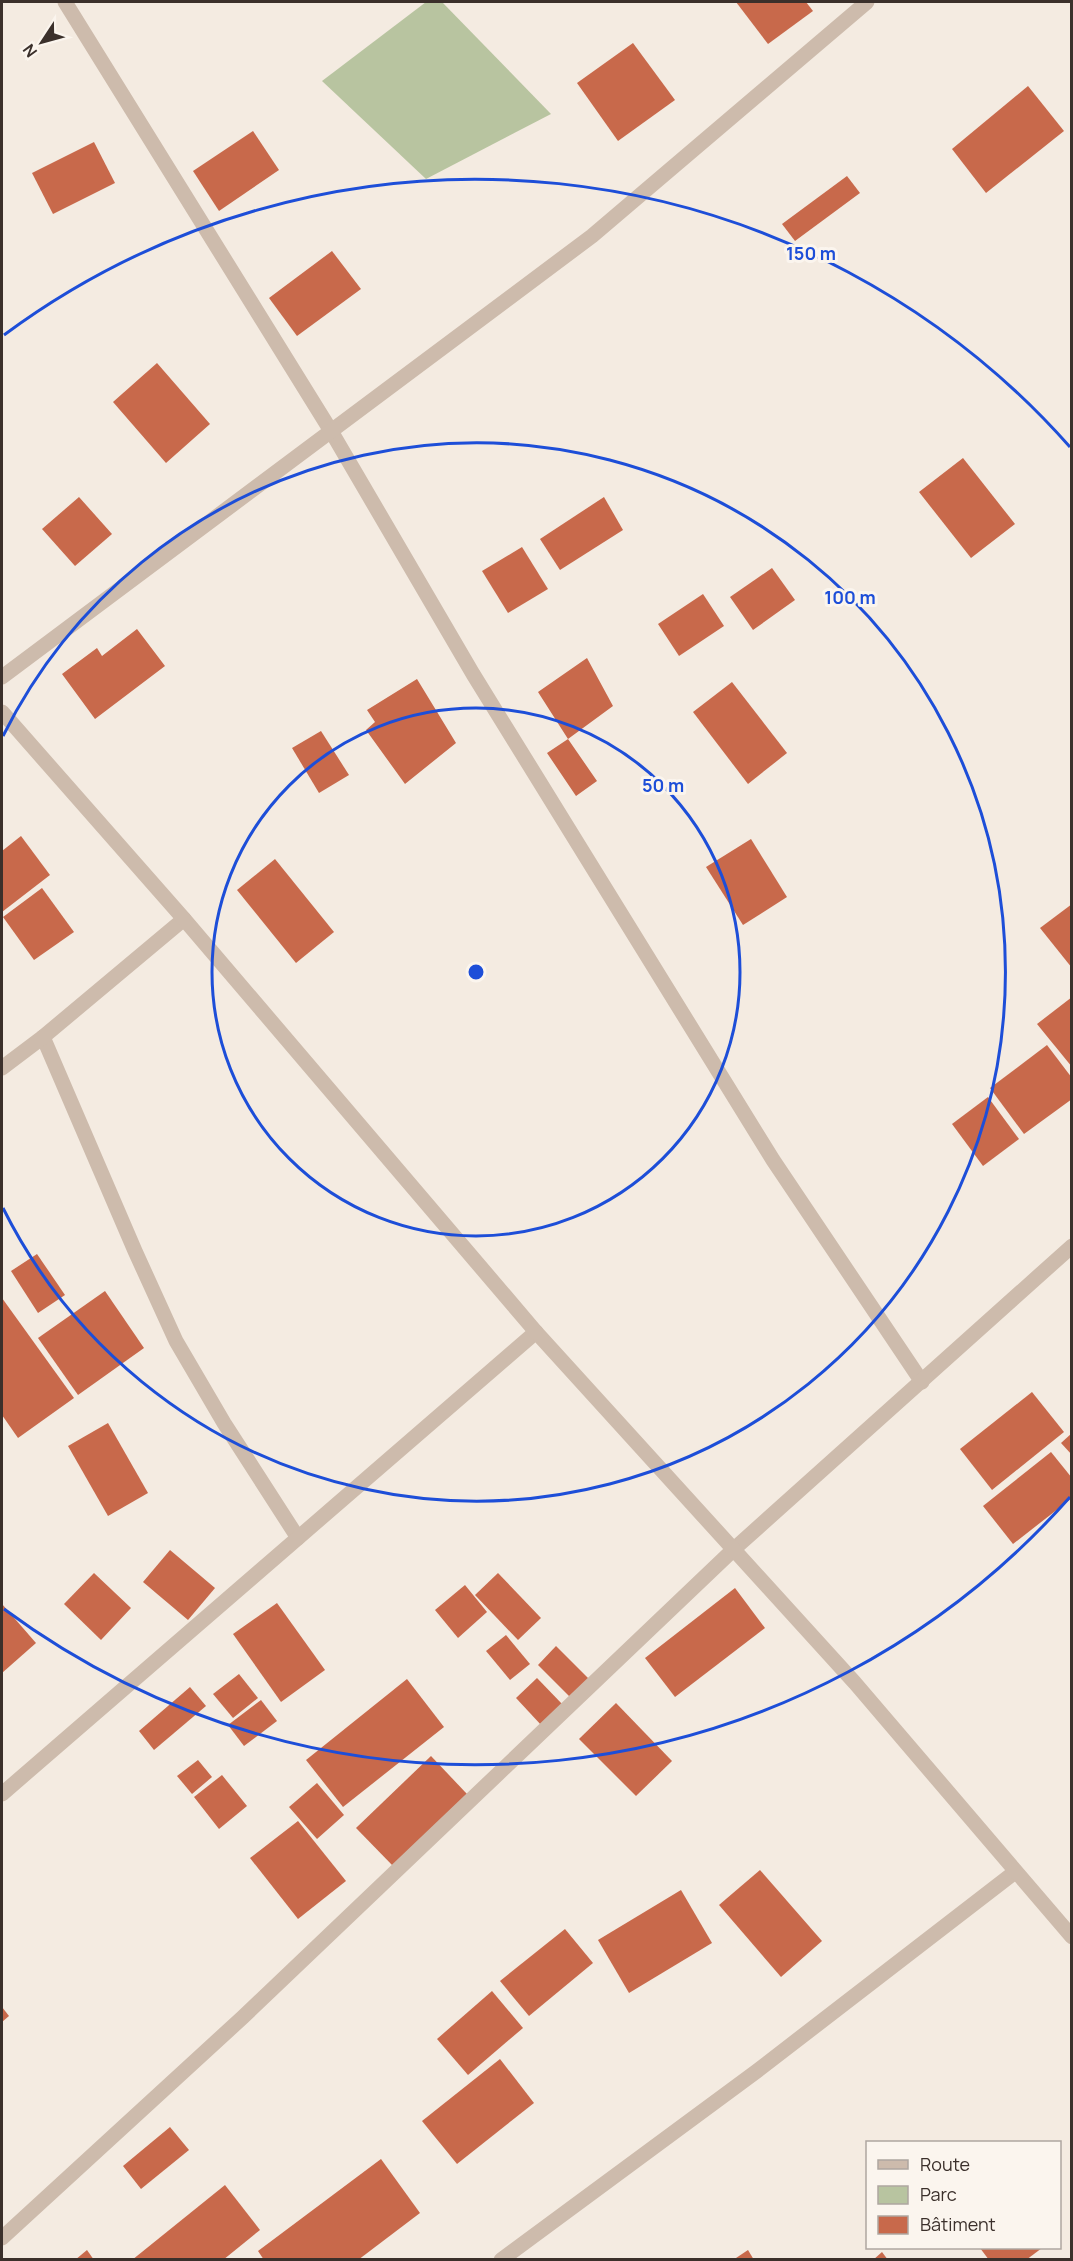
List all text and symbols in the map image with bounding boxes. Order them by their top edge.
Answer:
north arrow [12,12,72,72]
text: N [18,40,42,62]
text: 150 m [786,241,836,265]
text: 100 m [824,585,876,609]
text: 50 m [642,773,684,797]
centre of rings [466,962,486,982]
legend [866,2141,1061,2249]
text: Route [920,2152,970,2176]
text: Parc [920,2182,957,2206]
text: Bâtiment [920,2212,996,2236]

